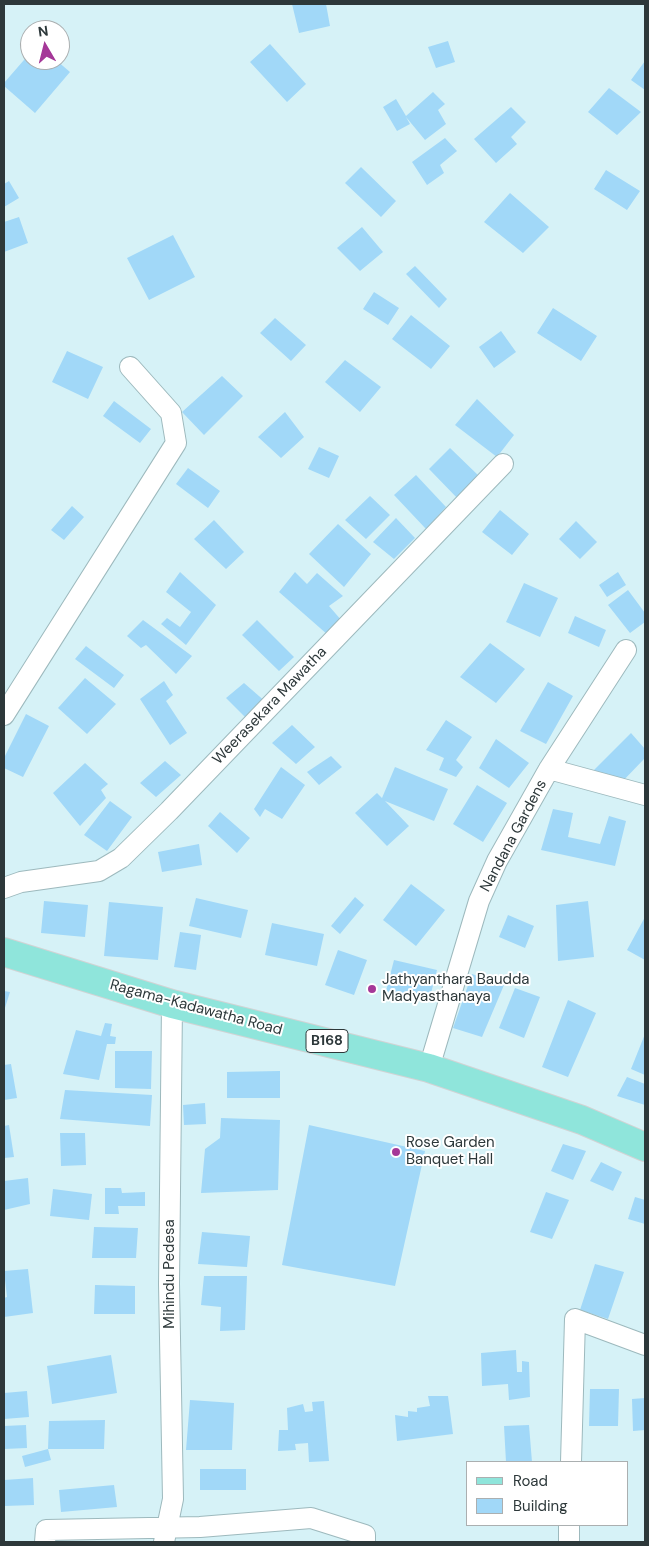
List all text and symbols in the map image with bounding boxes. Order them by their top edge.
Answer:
north arrow [20,20,70,70]
text: N [37,22,49,41]
street label: Weerasekara Mawatha [209,644,331,768]
street label: Nandana Gardens [477,777,551,895]
place label: Jathyanthara Baudda Madyasthanaya [382,971,530,1006]
street label: Ragama-Kadawatha Road [108,976,284,1040]
marker: Jathyanthara Baudda Madyasthanaya [366,983,378,995]
road number: B168 [306,1030,348,1052]
place label: Rose Garden Banquet Hall [406,1134,495,1169]
marker: Rose Garden Banquet Hall [390,1146,402,1158]
street label: Mihindu Pedesa [161,1219,179,1329]
legend [467,1461,629,1526]
text: Road [513,1471,548,1491]
text: Building [513,1496,568,1516]

